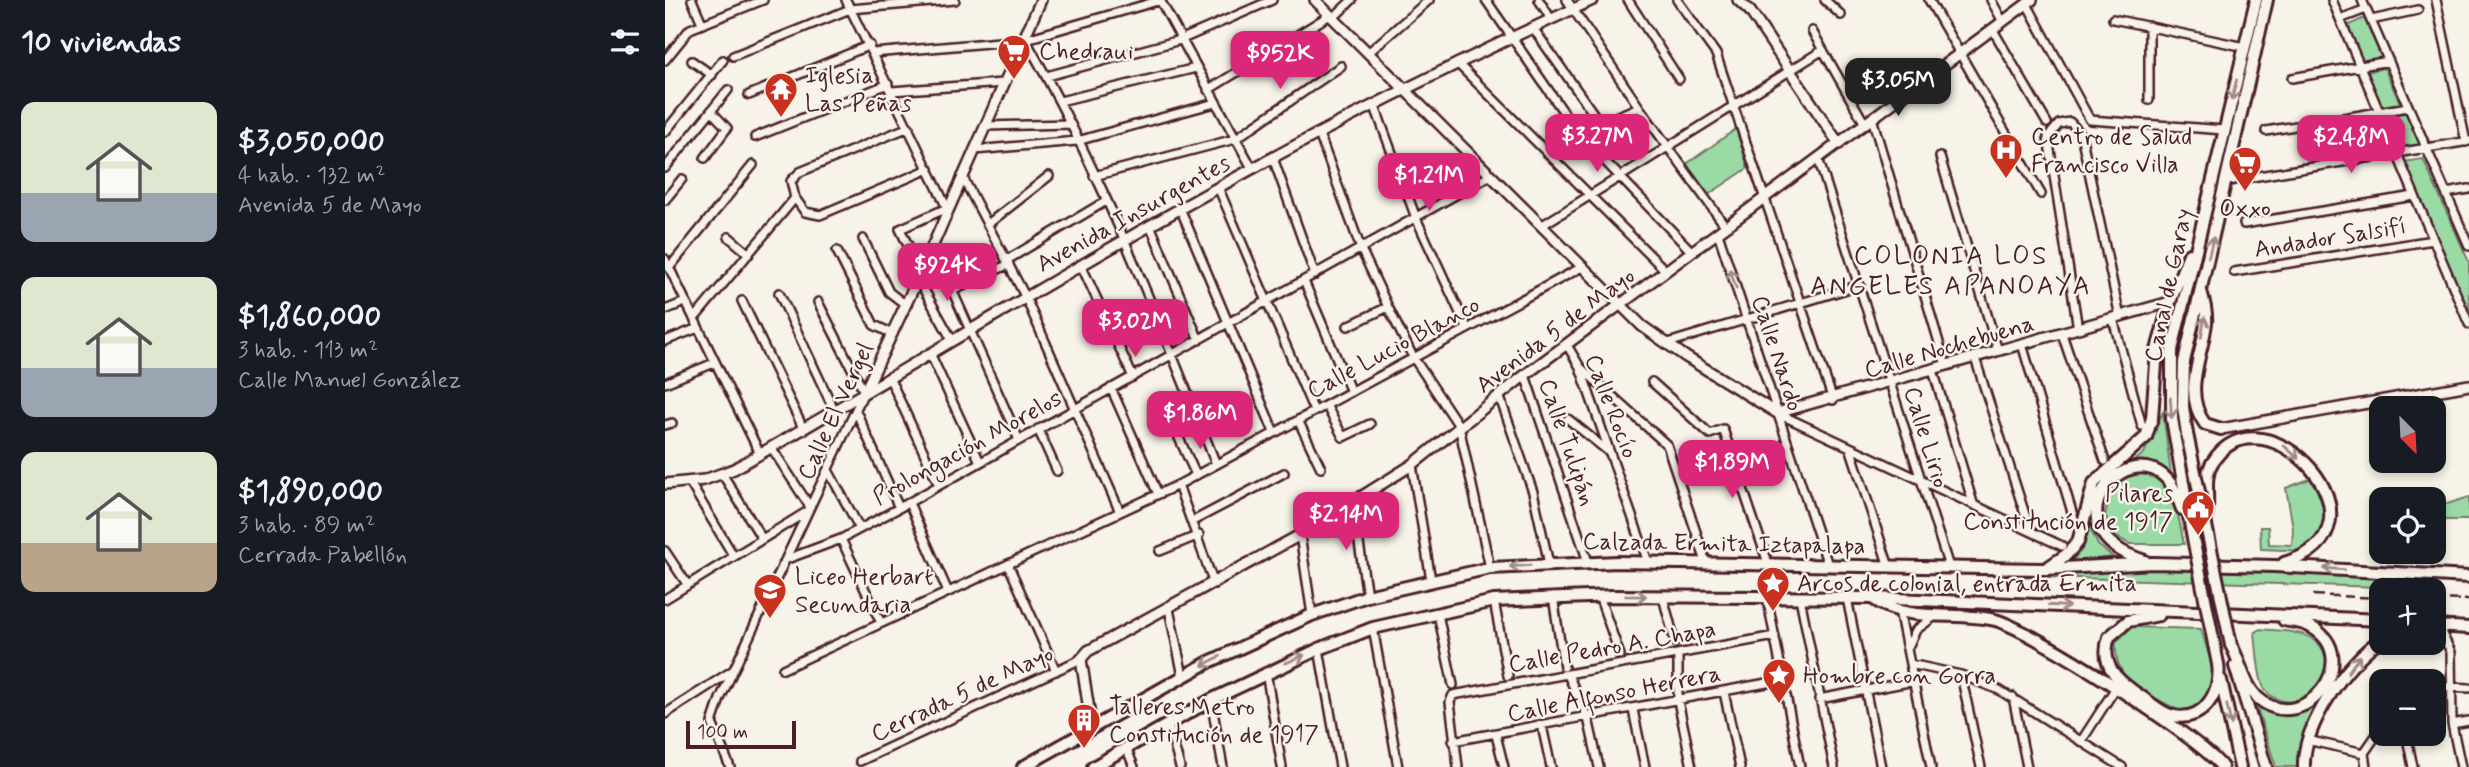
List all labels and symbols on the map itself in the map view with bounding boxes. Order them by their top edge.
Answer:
supermarket icon: Chedraui [995,32,1033,81]
pin: $952K [1231,32,1329,91]
place label: Chedraui [1039,37,1133,68]
pin: $3.05M [1841,58,1955,118]
place label: Iglesia Las Peñas [805,61,912,120]
temple icon: Iglesia Las Peñas [762,70,800,119]
one-way arrow [2227,78,2240,101]
pin: $3.27M [1540,114,1654,174]
pin: $2.48M [2294,116,2408,175]
place label: Centro de Salud Francisco Villa [2031,122,2192,181]
hospital icon: Centro de Salud Francisco Villa [1987,131,2025,180]
supermarket icon: Oxxo [2226,144,2264,193]
street label: Avenida Insurgentes [1031,148,1237,280]
pin: $1.21M [1372,154,1486,213]
place label: Oxxo [2219,194,2271,225]
street label: Canal de Garay [2138,206,2201,365]
street label: Andador Salsifí [2252,211,2408,266]
one-way arrow [2205,236,2218,259]
district label: COLONIA LOS ANGELES APANOAYA [1810,240,2092,304]
pin: $924K [898,244,996,303]
street label: Avenida 5 de Mayo [1470,261,1642,401]
one-way arrow [1726,268,1738,290]
street label: Calle Lucio Blanco [1302,290,1486,407]
street label: Calle Nardo [1743,292,1810,415]
pin: $3.02M [1078,300,1192,359]
street label: Calle Nochebuena [1861,308,2038,386]
one-way arrow [2197,317,2210,339]
street label: Calle El Vergel [791,338,882,485]
street label: Calle Rocío [1577,350,1645,463]
street label: Calle Tulipán [1530,375,1603,510]
street label: Prolongación Morelos [868,383,1069,515]
street label: Calle Lirio [1896,383,1956,492]
pin: $1.86M [1143,392,1257,451]
one-way arrow [2165,396,2178,419]
north arrow [2369,396,2447,472]
pin: $1.89M [1675,440,1789,500]
one-way arrow [2282,444,2300,460]
place label: Pilares Constitución de 1917 [1963,479,2173,538]
public building icon: Pilares Constitución de 1917 [2179,488,2217,537]
pin: $2.14M [1289,492,1403,552]
street label: Calzada Ermita Iztapalapa [1582,527,1866,562]
one-way arrow [1509,559,1532,572]
place label: Liceo Herbart Secundaria [795,562,934,621]
one-way arrow [2323,562,2346,575]
place icon: Arcos de colonial, entrada Ermita [1754,564,1792,613]
place label: Arcos de colonial, entrada Ermita [1797,569,2137,600]
school or university icon: Liceo Herbart Secundaria [751,571,789,620]
one-way arrow [1624,590,1647,603]
one-way arrow [2047,600,2070,613]
street label: Calle Pedro A. Chapa [1506,614,1718,681]
street label: Cerrada 5 de Mayo [867,639,1059,750]
one-way arrow [1284,652,1305,665]
one-way arrow [1201,654,1222,668]
one-way arrow [2346,655,2361,674]
place icon: Hombre con Gorra [1760,656,1798,705]
street label: Calle Alfonso Herrera [1505,659,1724,732]
place label: Hombre con Gorra [1803,661,1996,692]
place label: Talleres Metro Constitución de 1917 [1109,692,1319,751]
building icon: Talleres Metro Constitución de 1917 [1065,701,1103,750]
one-way arrow [2223,703,2236,726]
scale bar [686,718,796,750]

